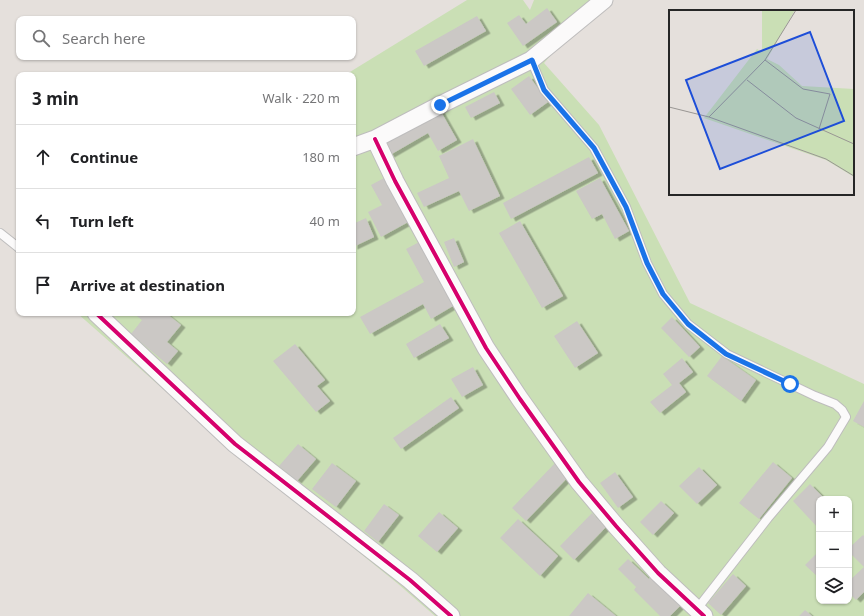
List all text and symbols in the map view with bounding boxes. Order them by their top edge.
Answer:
inset map [669,10,854,195]
search box [16,16,356,60]
icon: search [30,27,52,49]
text: Search here [62,28,145,48]
text: 3 min [32,87,79,110]
text: Walk · 220 m [262,89,340,107]
route end [431,96,449,114]
icon: ahead [32,146,54,168]
text: Continue [70,147,138,167]
text: 180 m [302,148,340,166]
icon: left [32,210,54,232]
text: Turn left [70,211,134,231]
text: 40 m [310,212,340,230]
icon: arrive [32,274,54,296]
text: Arrive at destination [70,275,225,295]
route start [781,375,799,393]
map controls [816,496,852,604]
button: + [816,496,852,532]
button: − [816,532,852,568]
button: layers [816,568,852,604]

